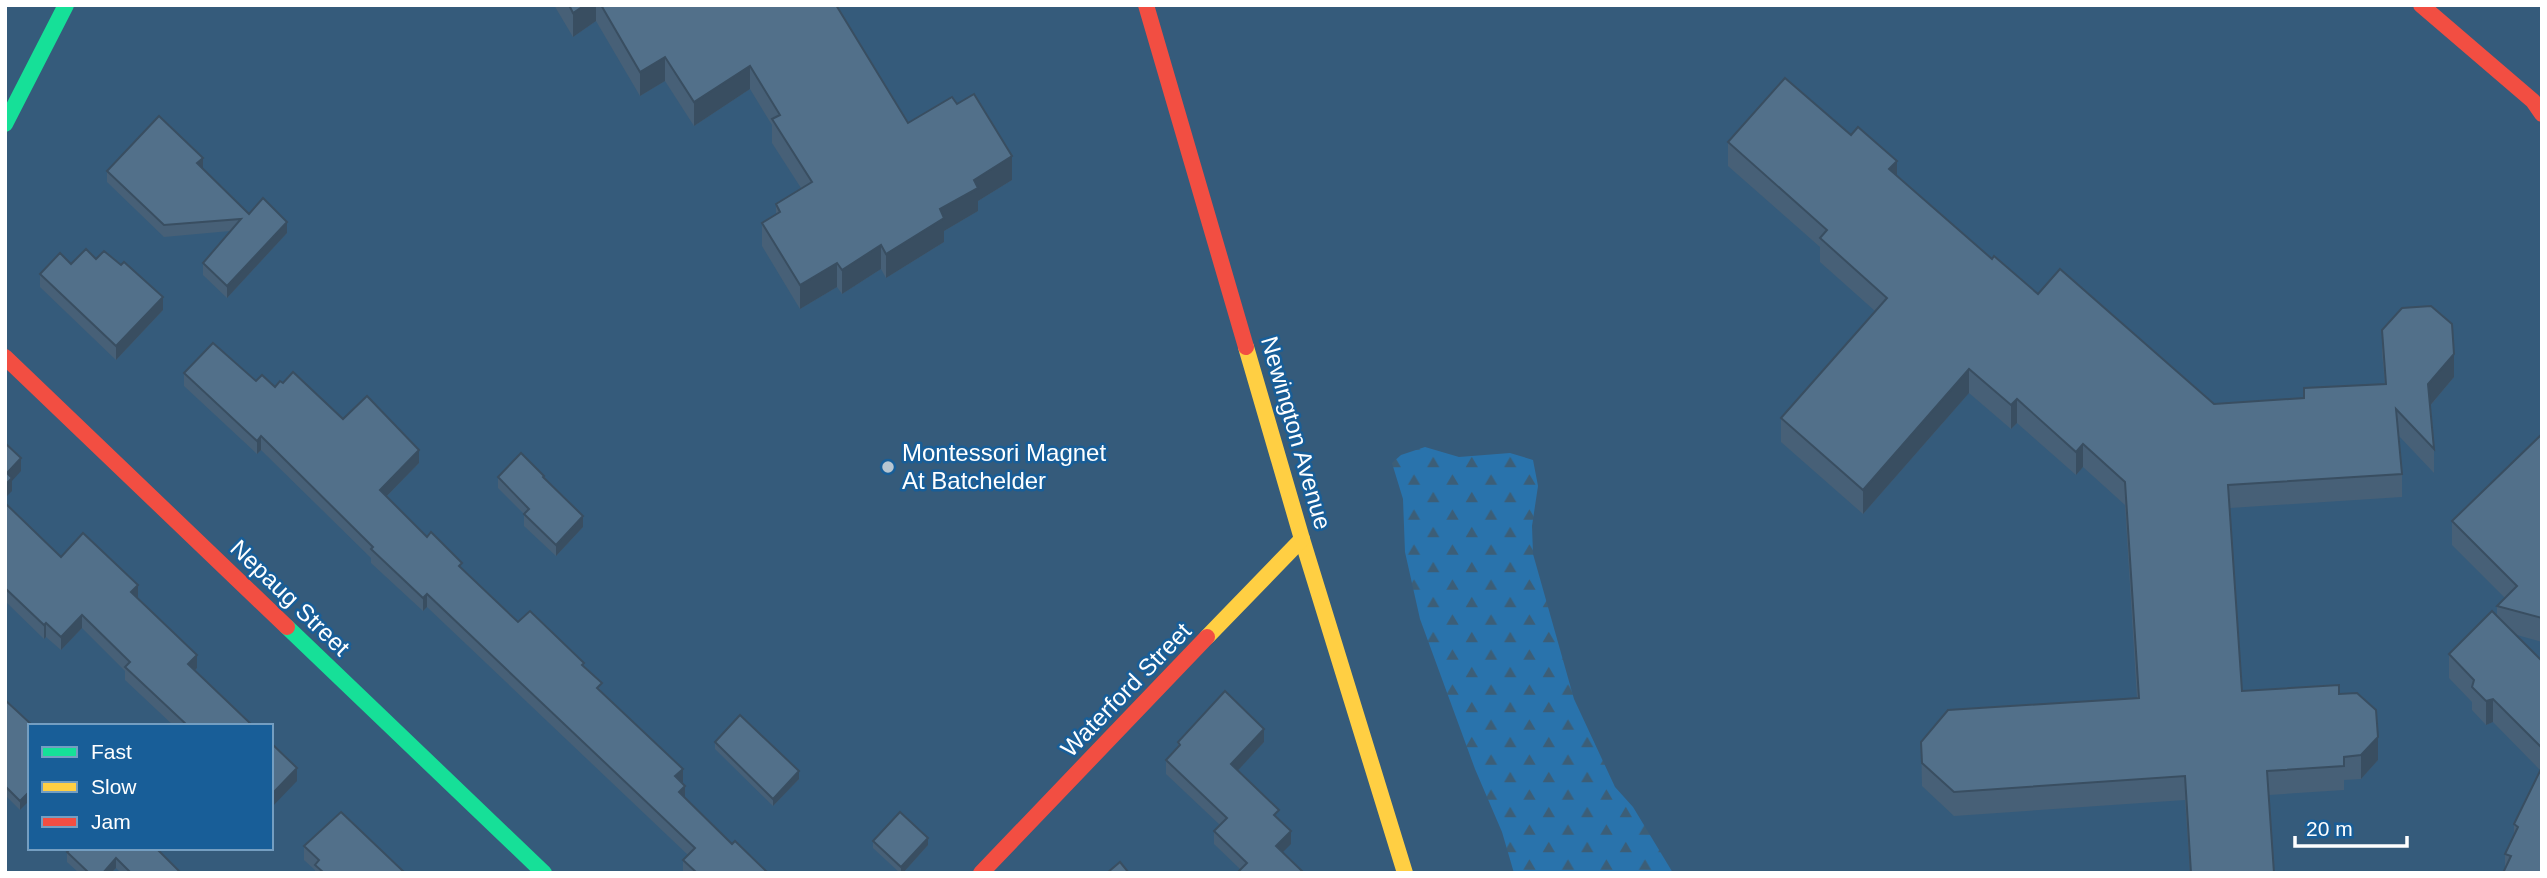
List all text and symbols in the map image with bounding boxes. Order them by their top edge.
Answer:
street label: Newington Avenue [1256,333,1337,533]
place label: Montessori Magnet At Batchelder [902,439,1106,494]
marker: Montessori Magnet At Batchelder [880,459,896,475]
street label: Nepaug Street [225,534,356,661]
street label: Waterford Street [1055,617,1196,762]
legend [28,724,273,850]
text: Fast [91,740,132,763]
text: Slow [91,775,137,798]
scale bar [2295,804,2407,848]
text: Jam [91,810,131,833]
text: 20 m [2306,817,2353,840]

